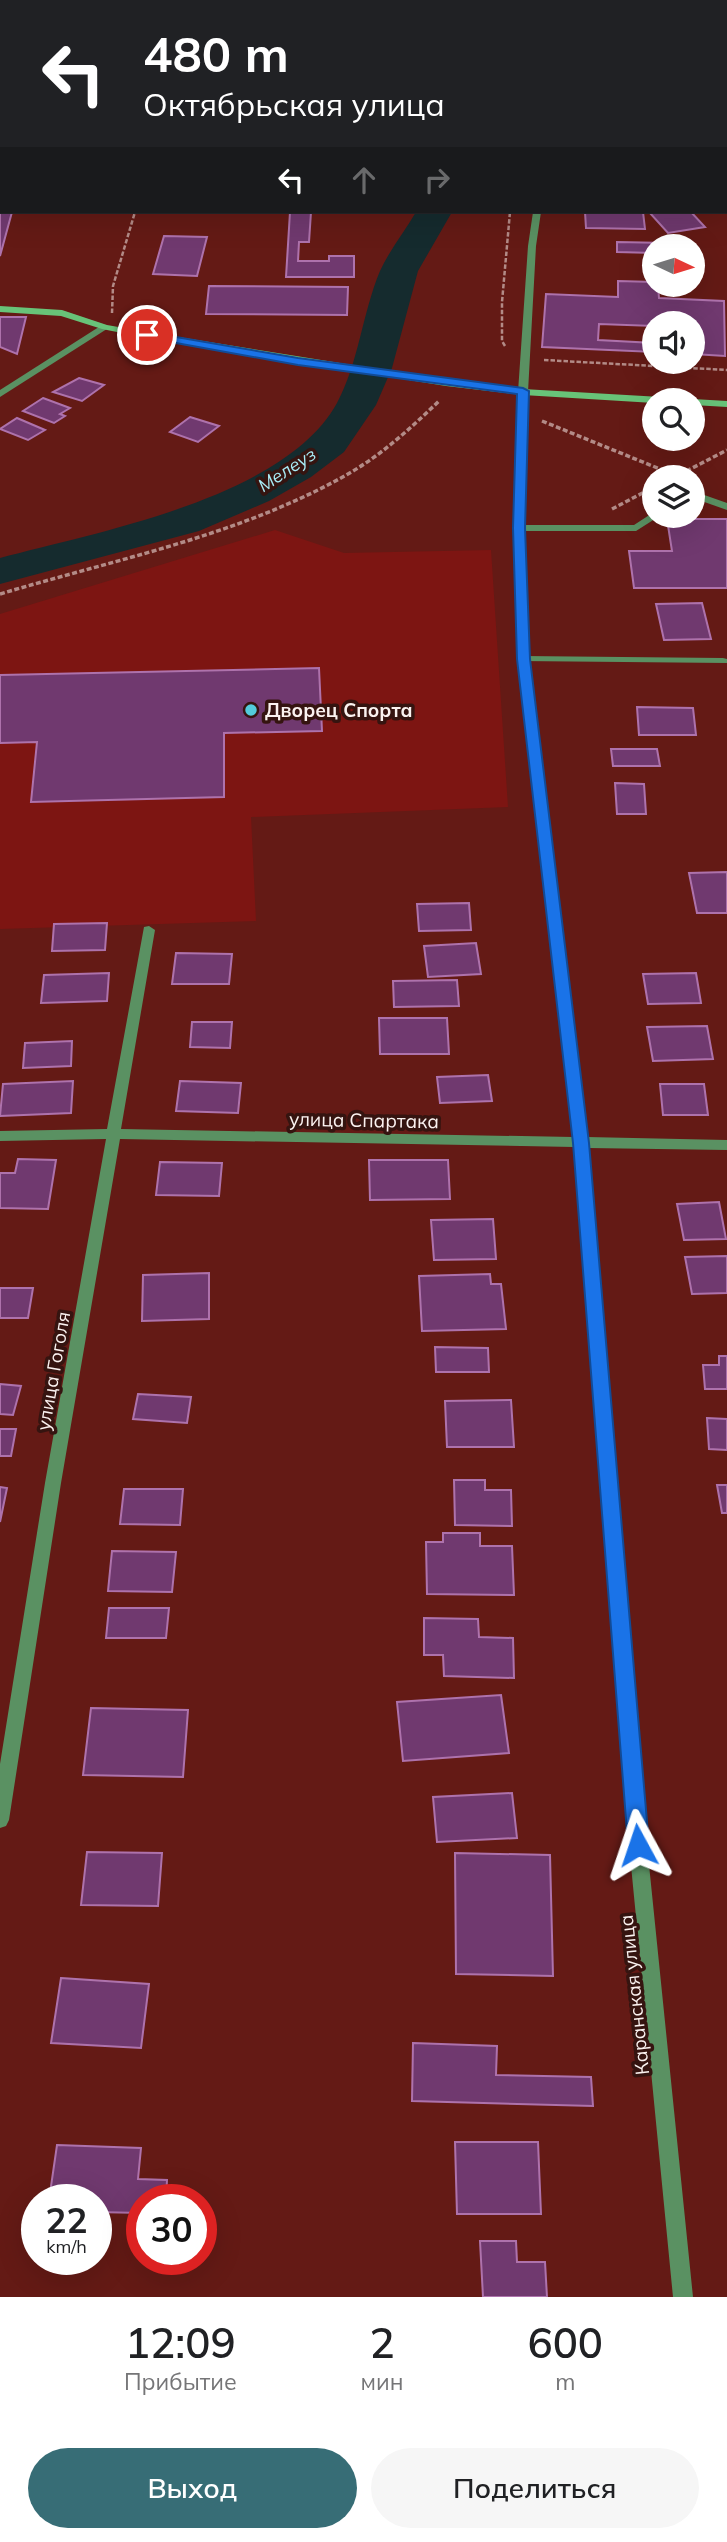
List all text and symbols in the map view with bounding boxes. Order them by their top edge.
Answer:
text: 480 m [143,23,289,84]
icon: left [28,28,119,119]
text: Октябрьская улица [143,84,445,124]
icon: left [272,161,310,199]
icon: ahead [345,161,383,199]
icon: right [418,161,456,199]
north arrow [642,234,705,298]
map controls [642,234,705,528]
pin [117,305,177,365]
button: sound [642,311,705,374]
icon: arrive [128,316,166,354]
button: search [642,388,705,451]
water label: Мелеуз [253,442,320,497]
button: layers [642,465,705,528]
place label: Дворец Спорта [265,698,413,722]
marker: Дворец Спорта [243,702,259,718]
street label: улица Спартака [289,1107,439,1133]
street label: улица Гоголя [31,1310,75,1432]
position arrow [601,1808,675,1882]
street label: Каранская улица [614,1914,654,2076]
speed limit sign: 30 [126,2184,217,2275]
text: 22 [45,2198,88,2242]
text: km/h [46,2235,87,2258]
text: 12:09 [125,2316,236,2369]
text: 2 [369,2316,395,2369]
text: 600 [527,2316,603,2369]
text: Прибытие [124,2367,237,2396]
text: мин [361,2367,404,2396]
text: m [555,2367,575,2396]
button: Выход [28,2448,357,2528]
button: Поделиться [371,2448,699,2528]

